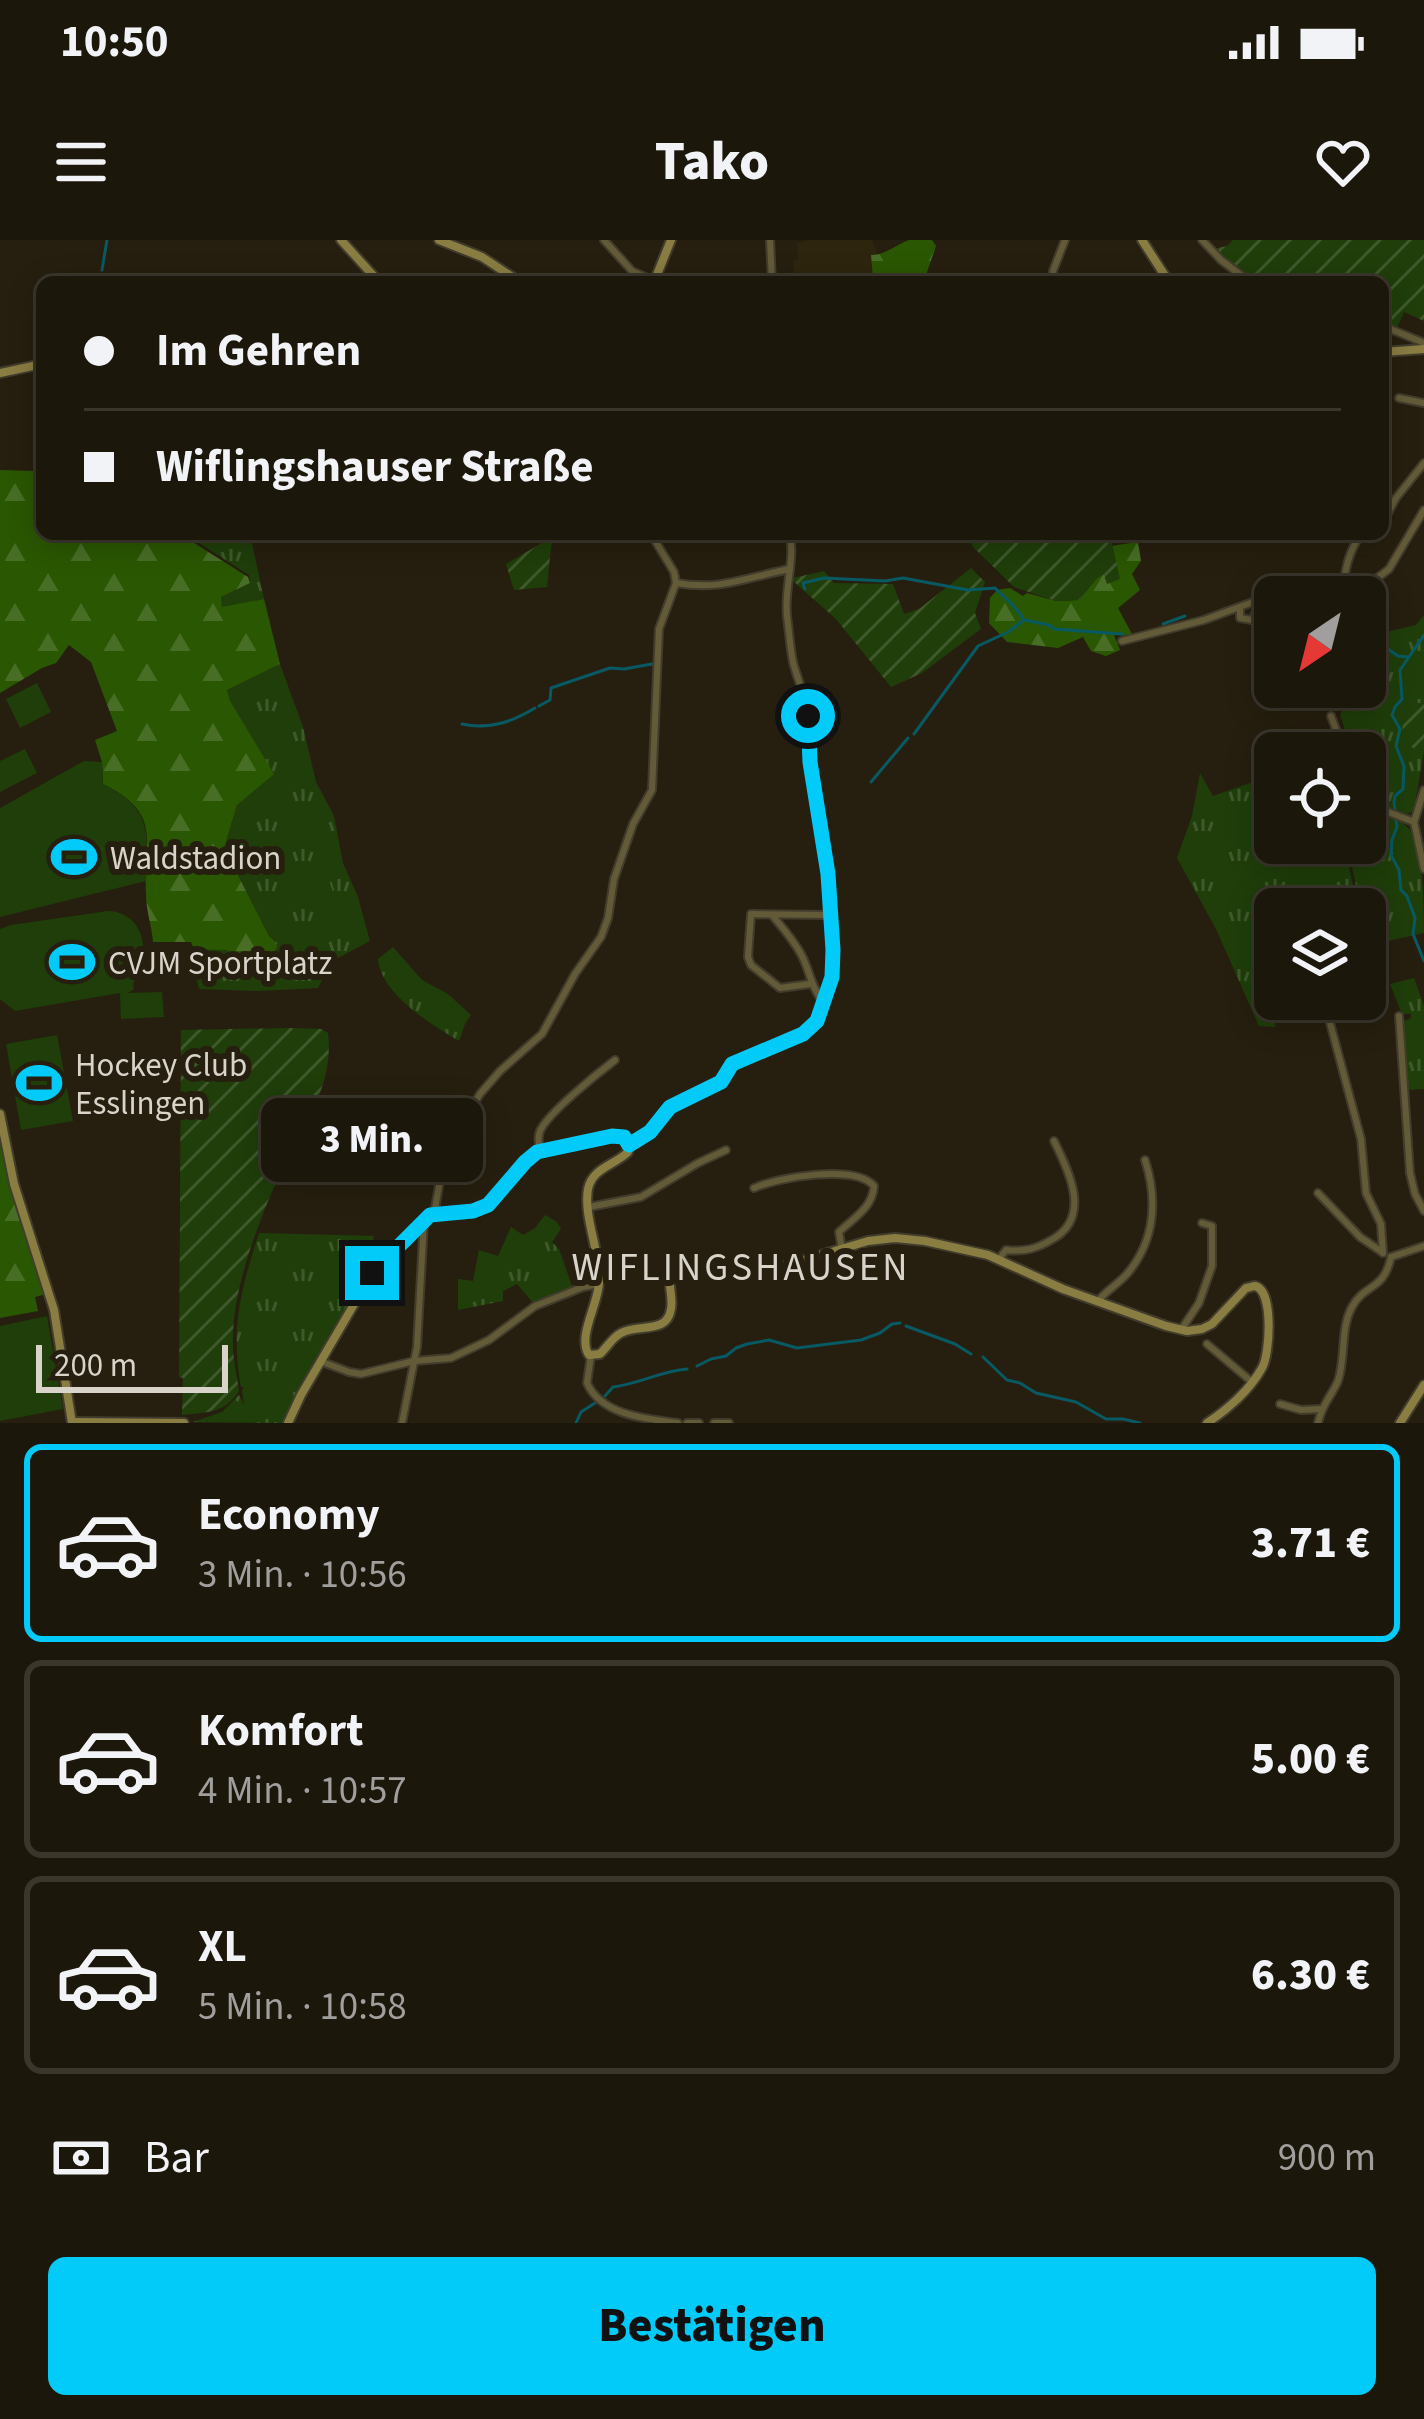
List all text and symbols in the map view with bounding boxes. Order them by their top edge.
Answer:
text: 10:50 [60,10,169,74]
text: Tako [655,124,769,201]
icon: menu [48,129,114,195]
icon: heart [1310,129,1376,195]
text: Im Gehren [156,319,361,383]
text: Wiflingshauser Straße [156,435,594,499]
north arrow [1254,576,1386,708]
map controls [1254,576,1386,1020]
route start [781,689,835,743]
button: locate [1254,732,1386,864]
sports icon: Waldstadion [49,832,99,882]
place label: Waldstadion [110,835,281,882]
button: layers [1254,888,1386,1020]
sports icon: CVJM Sportplatz [47,937,97,987]
place label: CVJM Sportplatz [108,940,332,987]
place label: Hockey Club Esslingen [75,1042,247,1127]
sports icon: Hockey Club Esslingen [14,1058,64,1108]
callout: 3 Min. [261,1099,483,1183]
text: 3 Min. [320,1112,424,1168]
district label: WIFLINGSHAUSEN [572,1240,910,1296]
route end [345,1246,399,1300]
scale bar [36,1339,228,1392]
text: 200 m [54,1342,137,1389]
text: Economy [198,1483,380,1547]
icon: car [54,1489,162,1597]
text: 3.71 € [1251,1511,1370,1575]
text: 3 Min. · 10:56 [198,1547,407,1603]
text: Komfort [198,1699,363,1763]
icon: car [54,1705,162,1813]
text: 5.00 € [1251,1727,1370,1791]
text: 4 Min. · 10:57 [198,1763,407,1819]
text: XL [198,1915,247,1979]
icon: car [54,1921,162,2029]
text: 6.30 € [1251,1943,1370,2007]
text: 5 Min. · 10:58 [198,1979,407,2035]
icon: cash [48,2125,114,2191]
text: Bar [144,2126,209,2190]
text: 900 m [1278,2130,1376,2186]
button: Bestätigen [48,2257,1376,2395]

